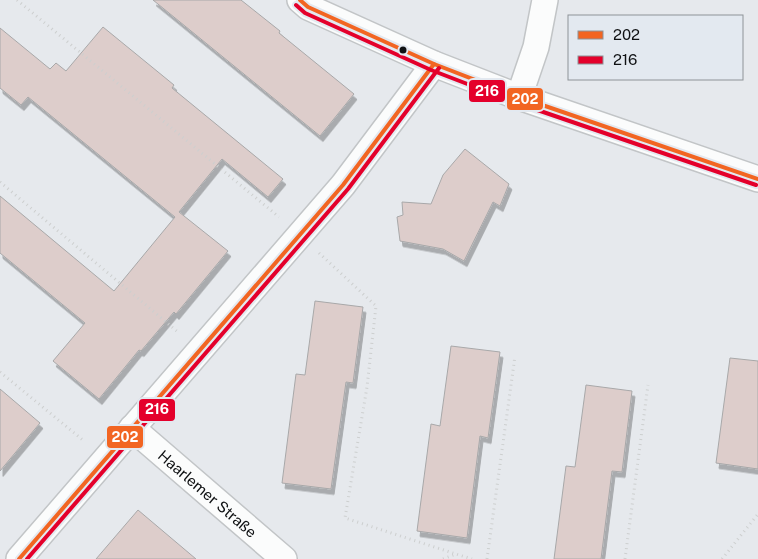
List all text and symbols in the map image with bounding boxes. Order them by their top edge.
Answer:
legend [568,15,743,80]
text: 202 [613,26,640,43]
unlabelled marker [398,45,408,55]
text: 216 [613,51,637,68]
line badge: 216 [468,79,506,103]
text: 216 [475,83,499,99]
line badge: 202 [506,87,544,111]
text: 202 [512,91,539,107]
line badge: 216 [138,398,176,422]
text: 216 [145,401,169,417]
line badge: 202 [106,425,144,449]
text: 202 [112,429,139,445]
street label: Haarlemer Straße [155,446,260,540]

